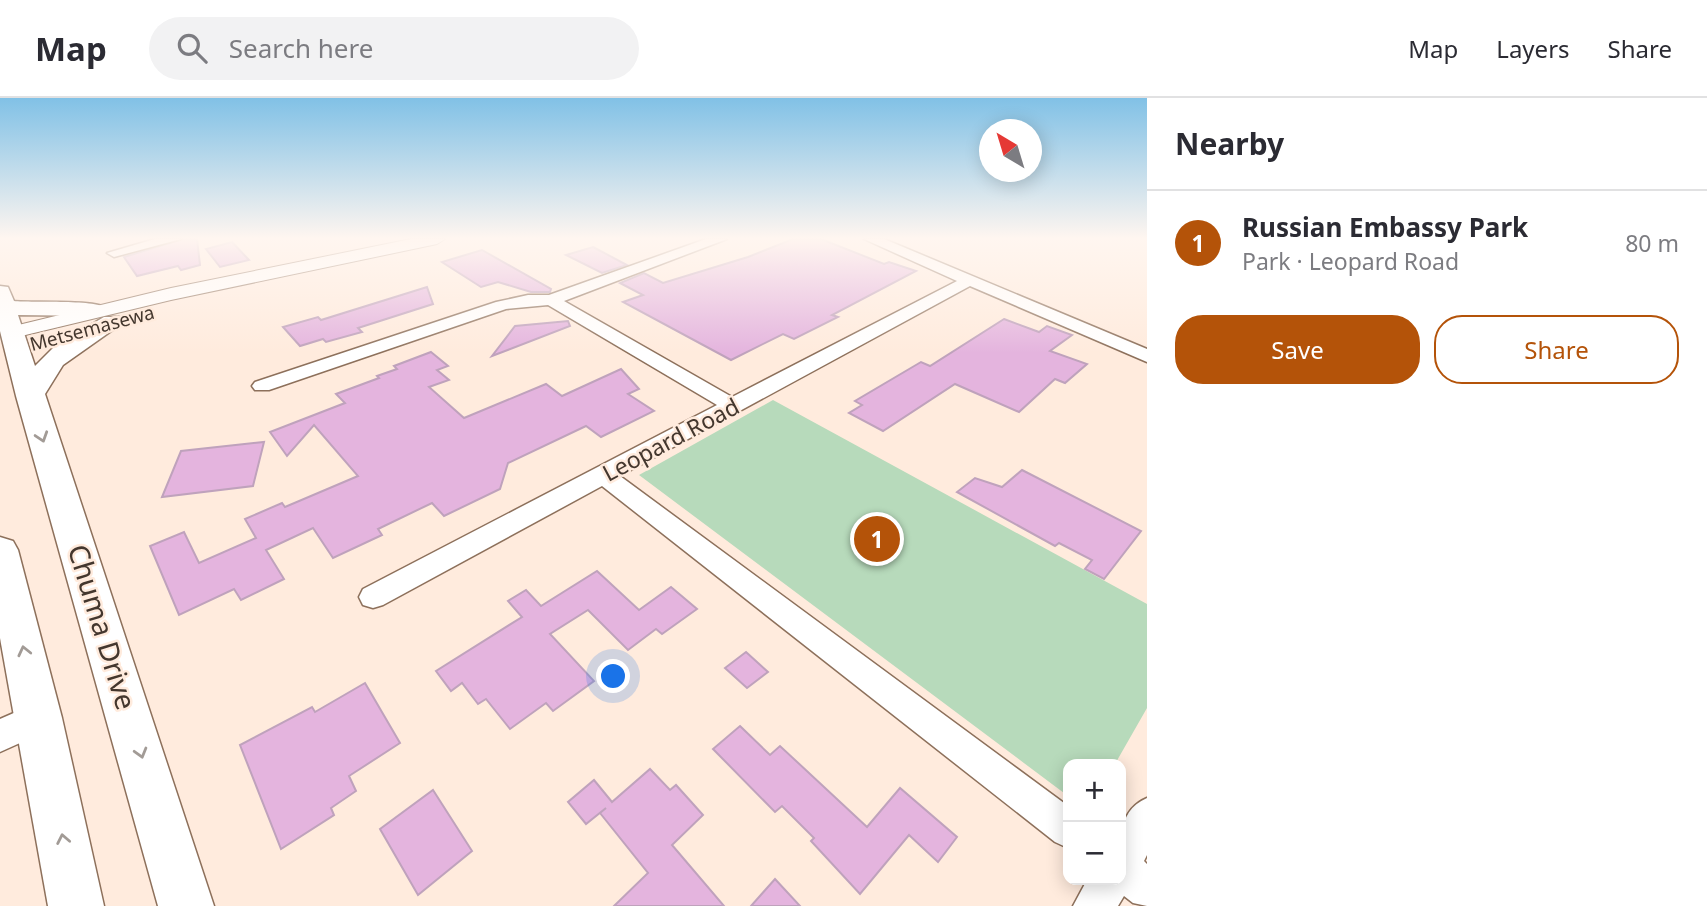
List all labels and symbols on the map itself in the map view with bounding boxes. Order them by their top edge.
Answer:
north arrow [979,119,1042,182]
street label: Metsemasewa [27,299,157,357]
street label: Leopard Road [597,390,744,489]
one-way arrow [34,430,49,442]
pin: 1 [854,513,900,565]
street label: Chuma Drive [60,540,146,714]
one-way arrow [18,645,32,657]
your location [596,659,630,693]
one-way arrow [133,747,148,759]
one-way arrow [56,833,71,845]

